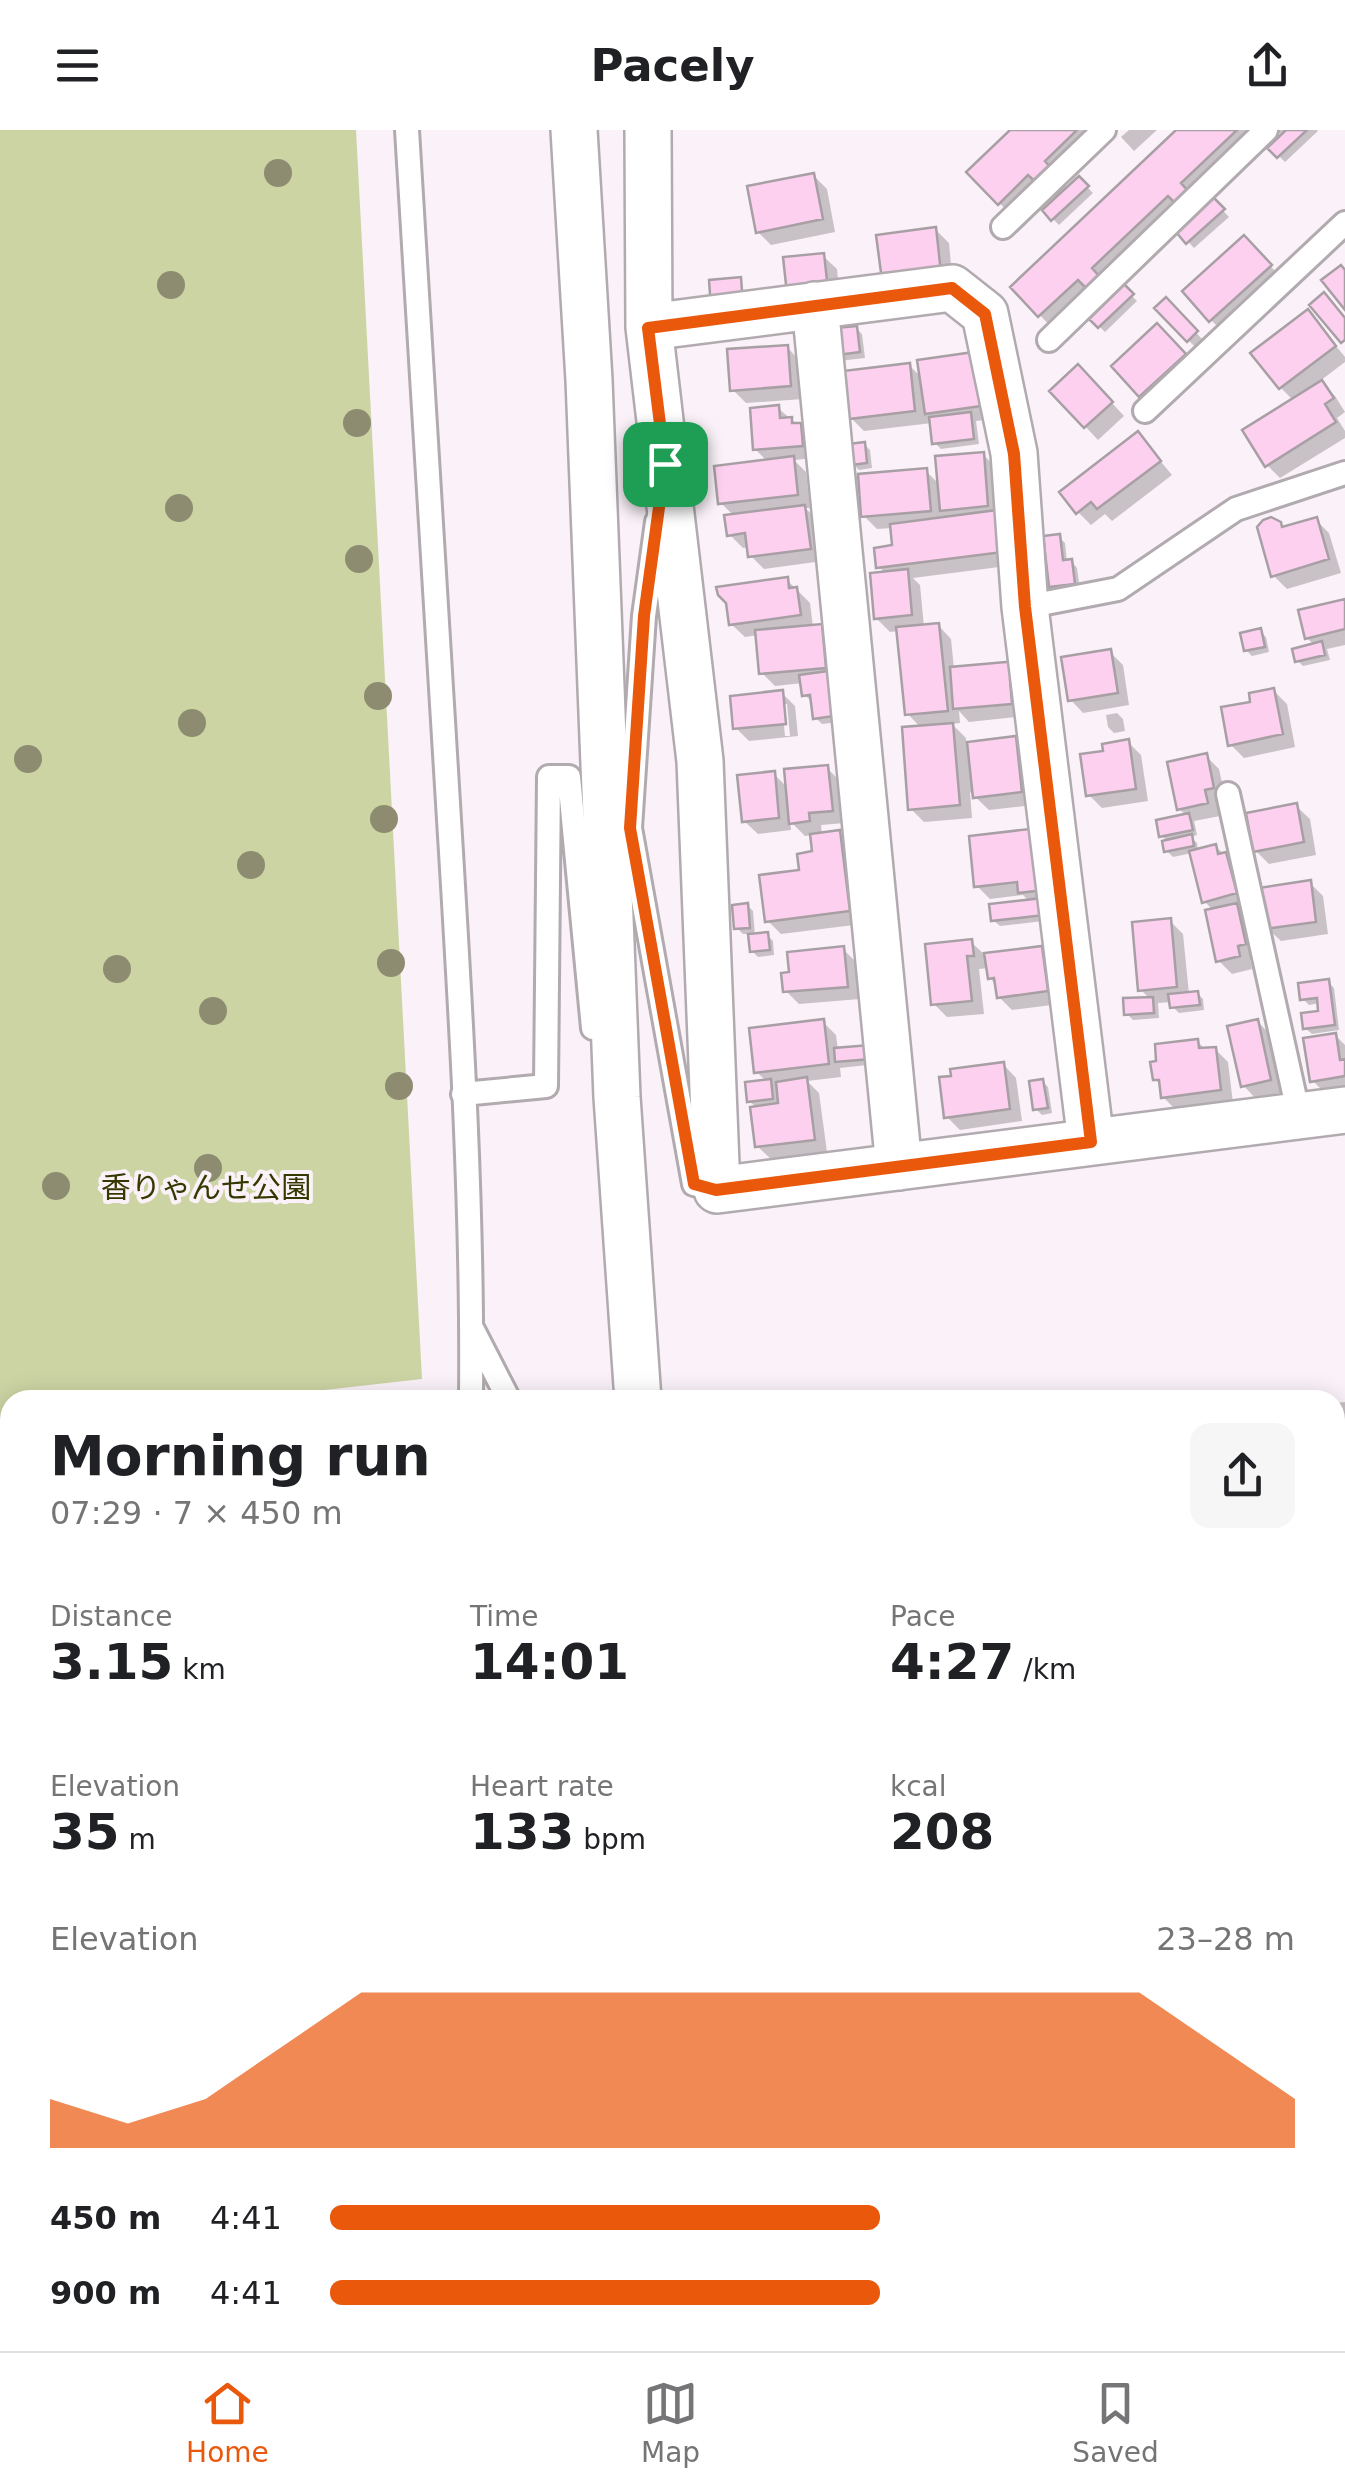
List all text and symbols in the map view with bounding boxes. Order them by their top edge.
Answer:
icon: menu [50,38,105,93]
icon: share [1240,38,1295,93]
text: Pacely [590,39,755,92]
pin [623,422,708,507]
icon: arrive [638,437,693,492]
park label: 香りゃんせ公園 [101,1170,311,1205]
button: share [1190,1423,1295,1528]
text: Morning run [50,1424,431,1488]
text: 07:29 · 7 × 450 m [50,1494,343,1532]
text: Distance [50,1600,172,1633]
text: Time [470,1600,539,1633]
text: Pace [890,1600,955,1633]
text: 3.15 [50,1633,173,1691]
text: 14:01 [470,1633,629,1691]
text: 4:27 [890,1633,1014,1691]
text: km [173,1653,226,1686]
text: /km [1014,1653,1076,1686]
text: Elevation [50,1770,180,1803]
text: Heart rate [470,1770,614,1803]
text: kcal [890,1770,947,1803]
text: 35 [50,1803,120,1861]
text: 133 [470,1803,574,1861]
text: 208 [890,1803,994,1861]
text: m [120,1823,156,1856]
text: bpm [574,1823,646,1856]
text: Elevation [50,1920,199,1958]
text: 23–28 m [1156,1920,1295,1958]
text: 450 m [50,2199,161,2237]
text: 4:41 [210,2199,282,2237]
text: 900 m [50,2274,161,2312]
text: 4:41 [210,2274,282,2312]
tab: Home [186,2376,269,2469]
tab: Map [641,2376,700,2469]
tab: Saved [1072,2376,1159,2469]

